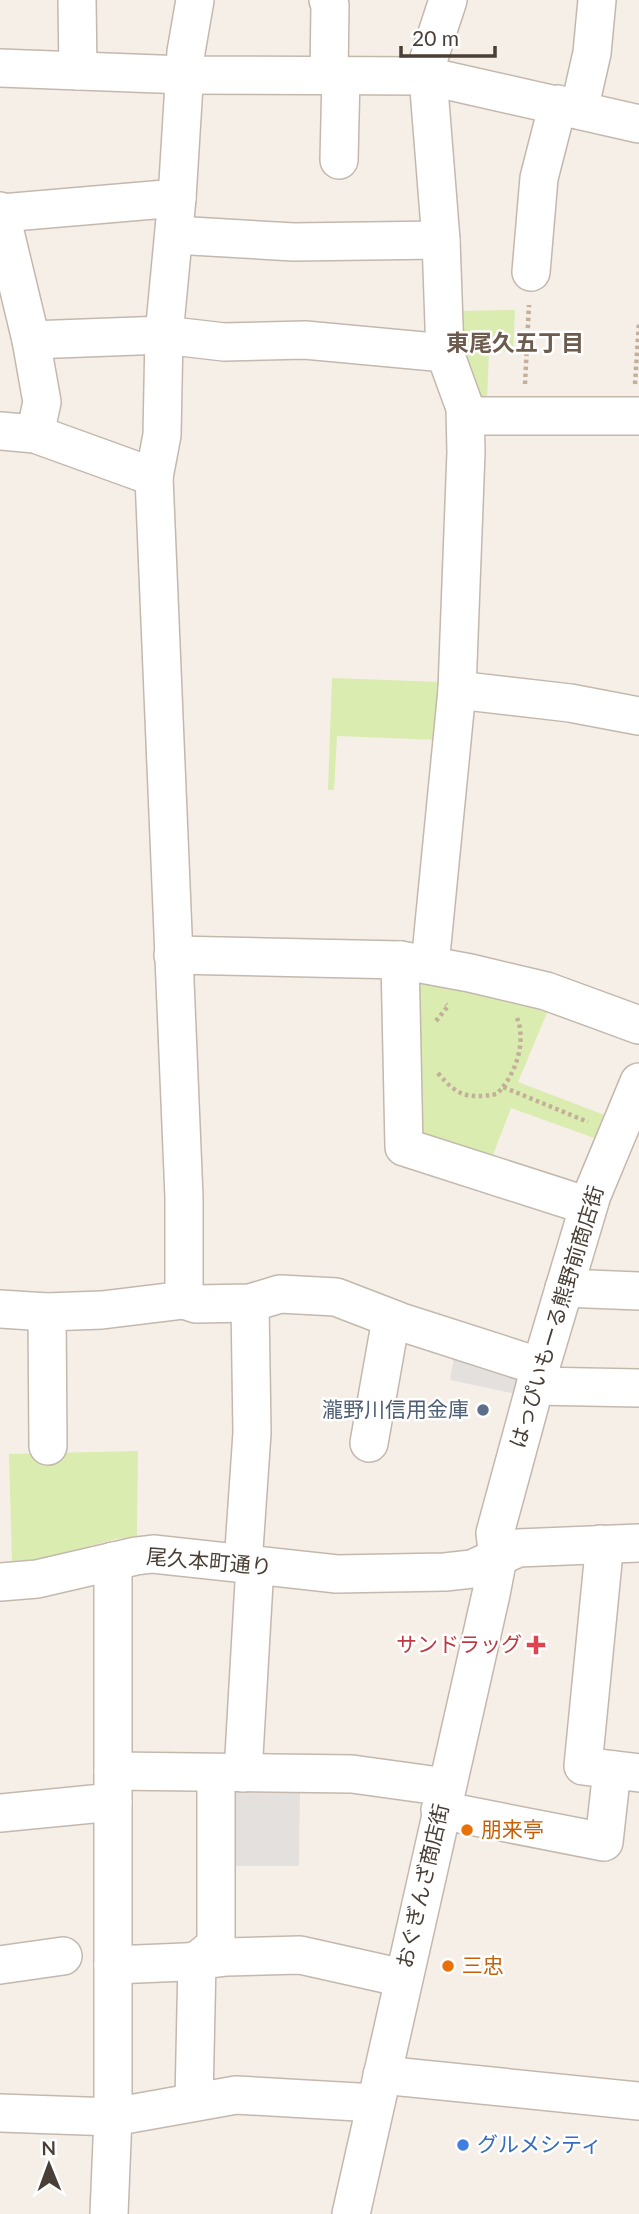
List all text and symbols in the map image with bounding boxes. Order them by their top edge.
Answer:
scale bar [401,14,496,58]
text: 20 m [412,25,459,50]
district label: 東尾久五丁目 [446,328,584,356]
street label: はっぴいもーる熊野前商店街 [504,1182,607,1451]
place label: 瀧野川信用金庫 [322,1396,469,1421]
marker: 瀧野川信用金庫 [475,1402,491,1418]
street label: 尾久本町通り [145,1543,273,1578]
place label: サンドラッグ [396,1631,522,1656]
marker: サンドラッグ [528,1637,544,1653]
street label: おぐぎんざ商店街 [390,1801,453,1970]
place label: 朋来亭 [481,1816,544,1841]
marker: 朋来亭 [459,1822,475,1838]
place label: 三忠 [462,1952,504,1977]
marker: 三忠 [440,1958,456,1974]
north arrow [14,2130,84,2200]
place label: グルメシティ [477,2131,602,2156]
text: N [41,2136,56,2159]
marker: グルメシティ [455,2137,471,2153]

